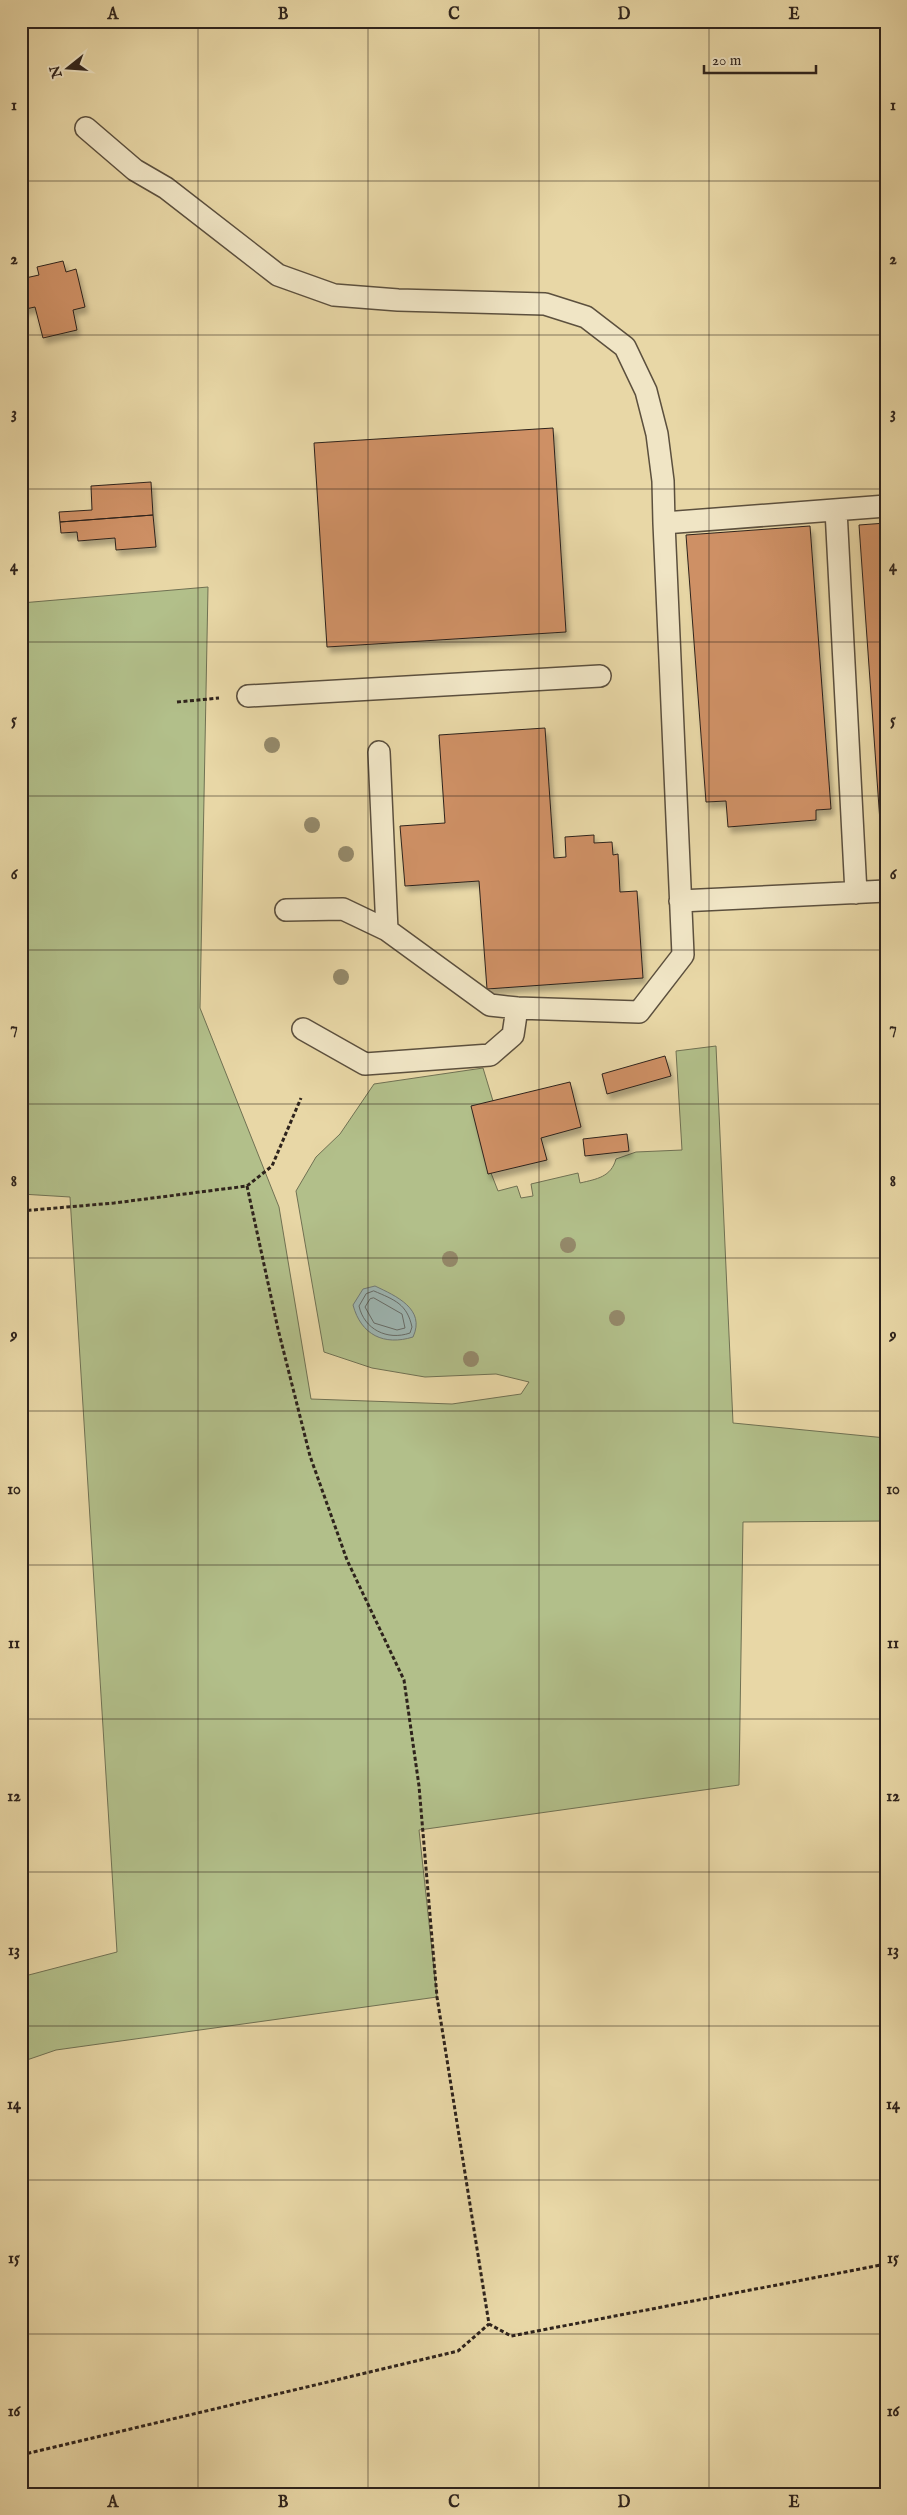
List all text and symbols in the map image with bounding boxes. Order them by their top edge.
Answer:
text: A [107,5,120,25]
text: B [278,5,289,25]
text: C [448,5,460,25]
text: D [618,5,631,25]
text: E [788,5,800,25]
north arrow [42,42,92,92]
scale bar [704,42,817,74]
text: 20 m [712,51,742,70]
text: N [46,63,67,81]
text: 1 [11,96,17,116]
text: 1 [890,96,896,116]
text: 2 [10,250,18,270]
text: 2 [889,250,897,270]
text: 3 [11,404,17,424]
text: 3 [890,404,896,424]
text: 4 [10,557,19,577]
text: 4 [889,557,898,577]
text: 5 [11,711,17,731]
text: 5 [890,711,896,731]
text: 6 [11,865,19,885]
text: 6 [890,865,898,885]
text: 7 [10,1019,18,1039]
text: 7 [889,1019,897,1039]
text: 8 [11,1172,17,1192]
text: 8 [890,1172,896,1192]
text: 9 [10,1326,18,1346]
text: 9 [889,1326,897,1346]
text: 10 [7,1480,21,1500]
text: 10 [886,1480,900,1500]
text: 11 [8,1634,20,1654]
text: 11 [887,1634,899,1654]
text: 12 [7,1787,21,1807]
text: 12 [886,1787,900,1807]
text: 13 [8,1941,20,1961]
text: 13 [887,1941,899,1961]
text: 14 [7,2095,22,2115]
text: 14 [886,2095,901,2115]
text: 15 [8,2249,20,2269]
text: 15 [887,2249,899,2269]
text: 16 [8,2402,22,2422]
text: 16 [887,2402,901,2422]
text: A [107,2493,120,2513]
text: B [278,2493,289,2513]
text: C [448,2493,460,2513]
text: D [618,2493,631,2513]
text: E [788,2493,800,2513]

